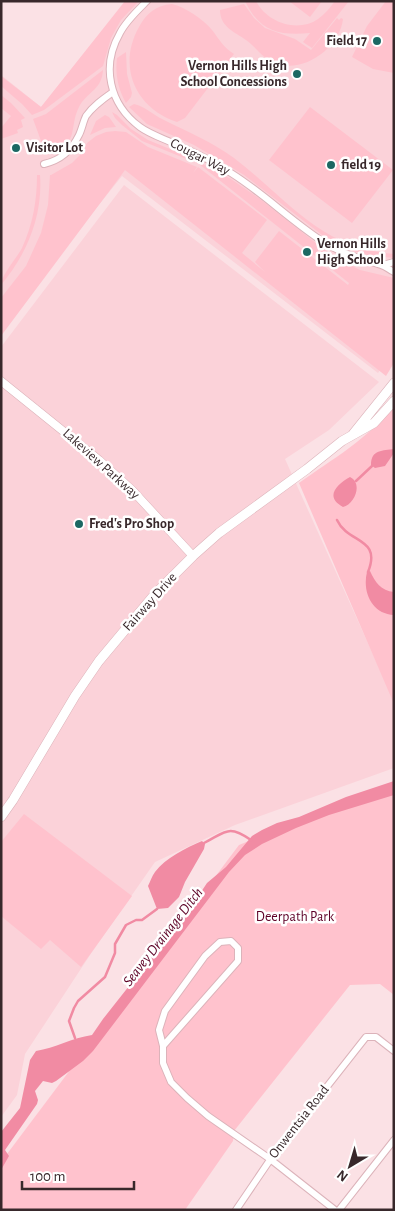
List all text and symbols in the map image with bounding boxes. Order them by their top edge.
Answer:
place label: Field 17 [326,34,367,48]
marker: Field 17 [371,35,383,47]
place label: Vernon Hills High School Concessions [181,59,287,89]
marker: Vernon Hills High School Concessions [291,68,303,80]
street label: Cougar Way [168,136,232,178]
place label: Visitor Lot [26,141,83,155]
marker: Visitor Lot [10,142,22,154]
place label: field 19 [341,158,381,172]
marker: field 19 [325,159,337,171]
place label: Vernon Hills High School [317,237,386,267]
marker: Vernon Hills High School [301,246,313,258]
street label: Lakeview Parkway [60,426,142,502]
place label: Fred's Pro Shop [89,517,174,531]
marker: Fred's Pro Shop [73,518,85,530]
street label: Fairway Drive [120,570,180,634]
water label: Seavey Drainage Ditch [120,885,206,989]
park label: Deerpath Park [256,910,335,924]
street label: Onwentsia Road [266,1083,332,1161]
north arrow [325,1141,375,1191]
scale bar [22,1158,135,1190]
text: N [334,1167,351,1184]
text: 100 m [30,1169,65,1184]

